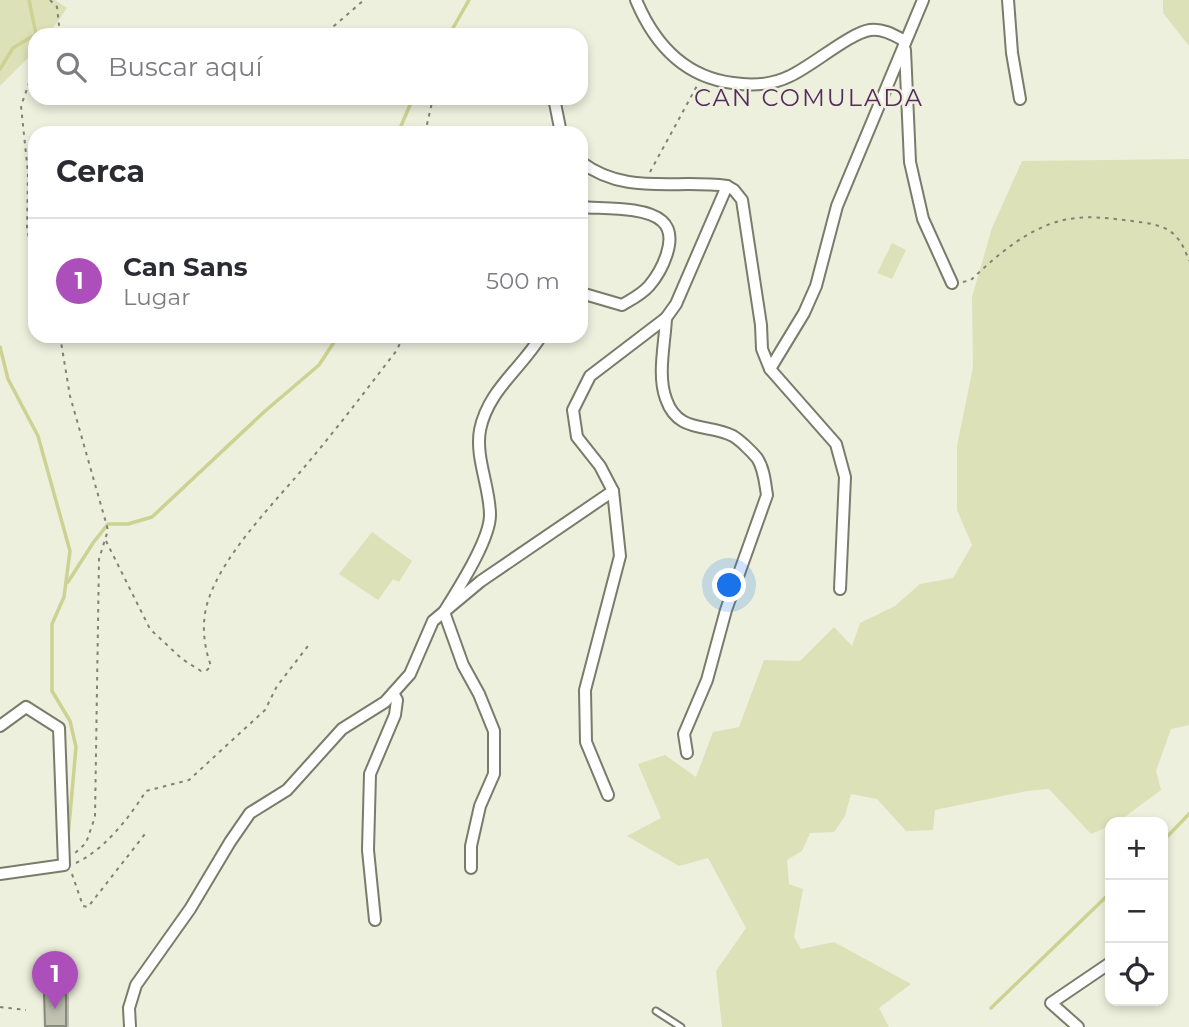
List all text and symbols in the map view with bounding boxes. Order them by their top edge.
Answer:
search box [28,28,588,105]
icon: search [52,48,90,86]
text: Buscar aquí [108,51,262,83]
district label: CAN COMULADA [694,83,924,112]
text: Cerca [56,153,145,190]
text: Can Sans [123,251,248,283]
text: 1 [74,267,84,295]
text: 500 m [486,267,560,295]
text: Lugar [123,283,190,311]
your location [712,568,746,602]
map controls [1105,817,1168,1006]
button: + [1105,817,1168,880]
button: − [1105,880,1168,943]
button: locate [1105,943,1168,1006]
pin: 1 [32,951,78,1009]

